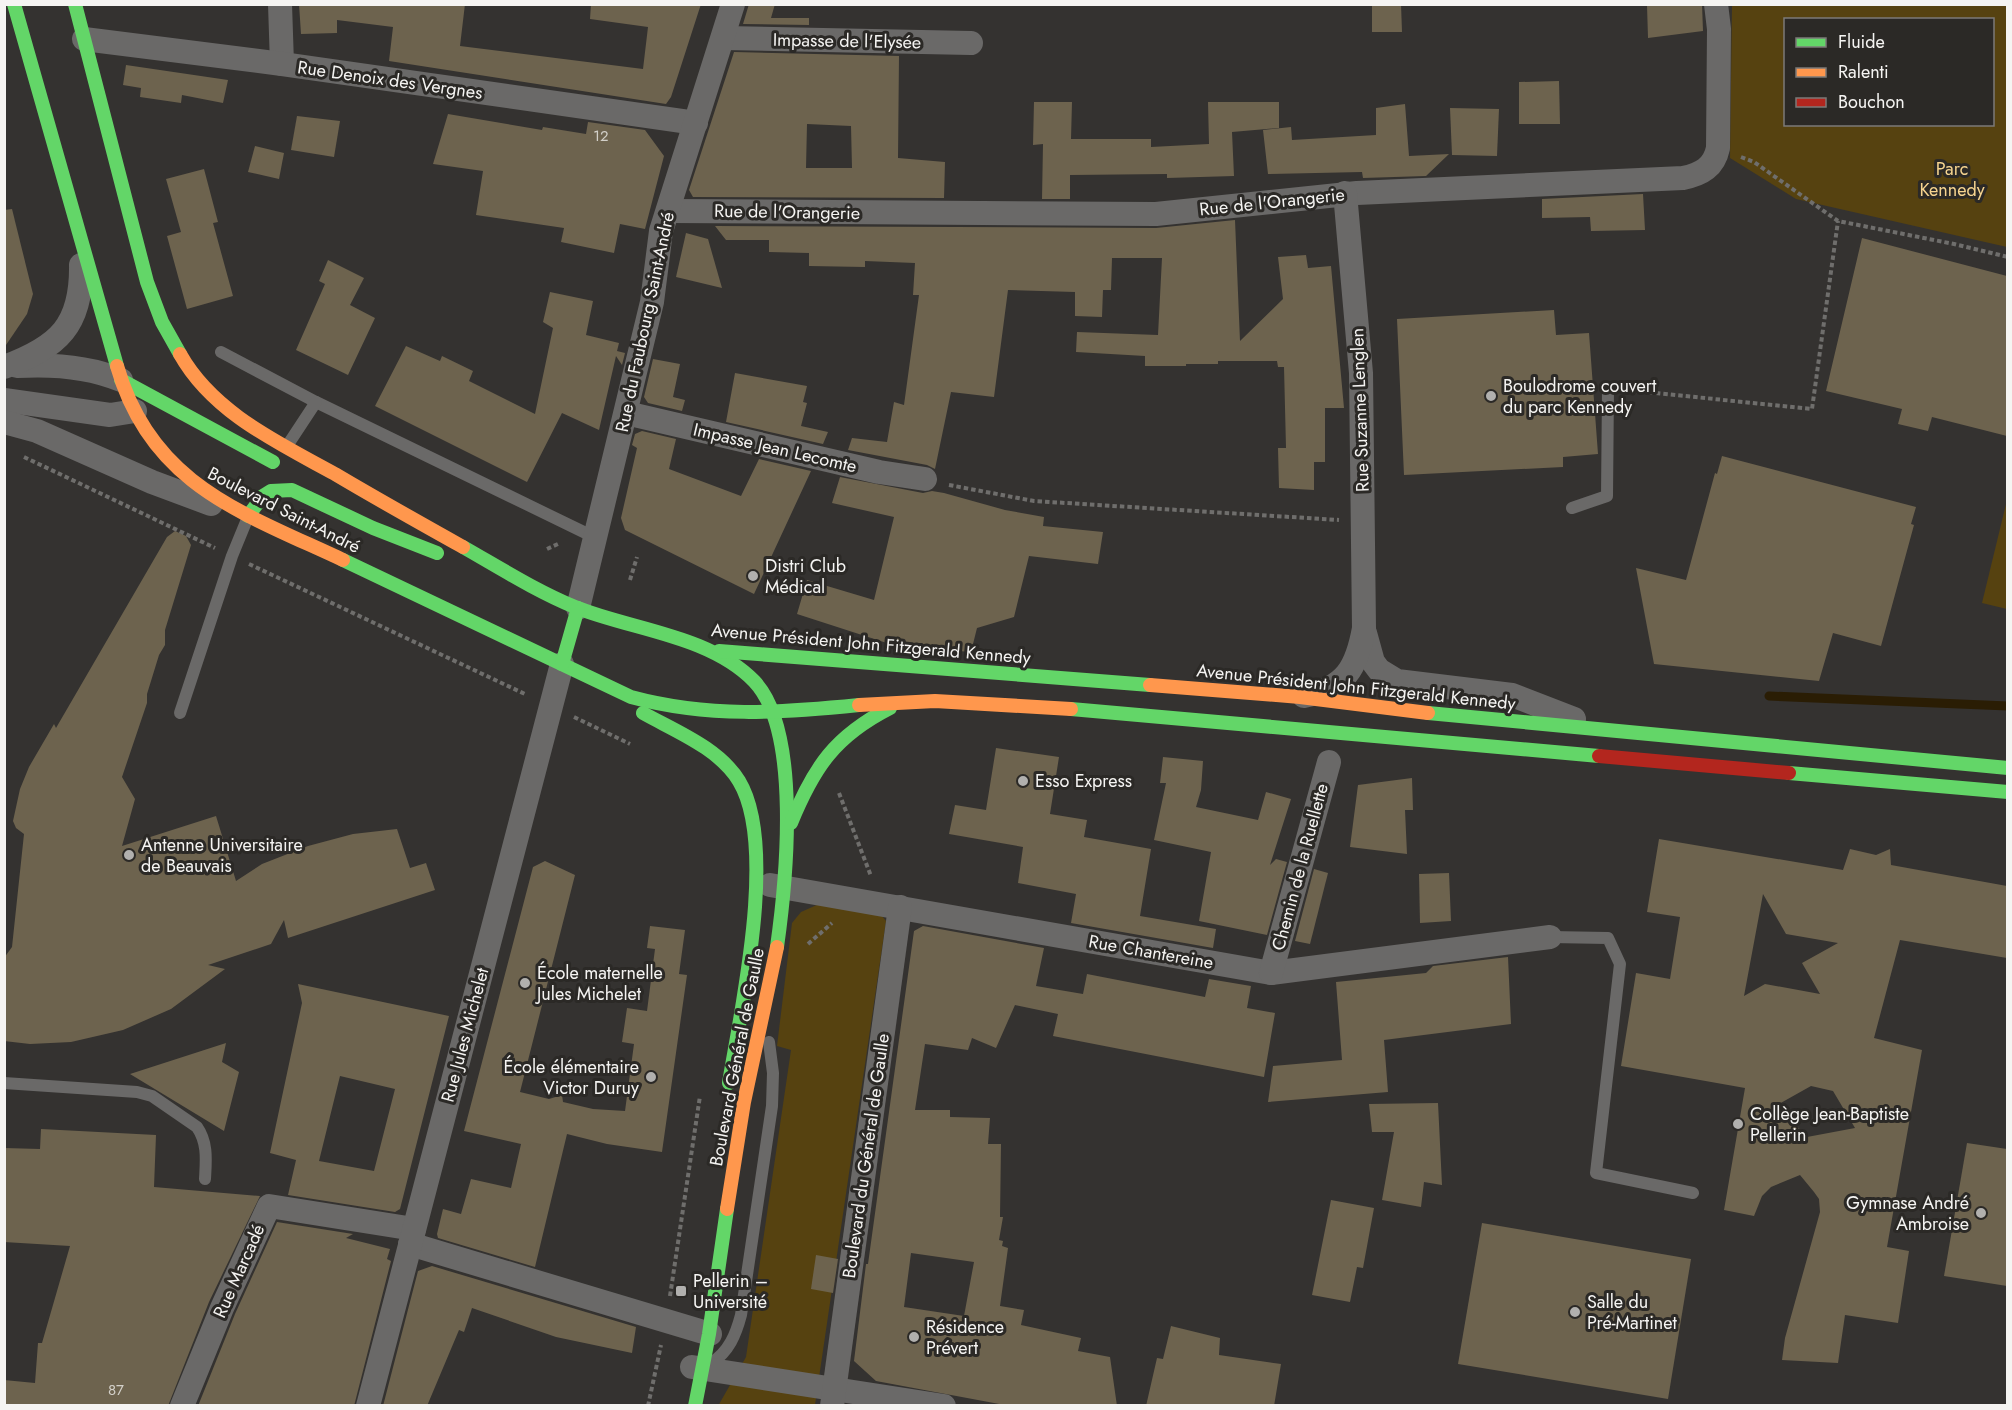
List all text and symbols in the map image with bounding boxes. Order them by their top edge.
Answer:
legend [1784,18,1994,126]
street label: Impasse de l'Elysée [773,27,921,55]
text: Fluide [1838,29,1885,55]
street label: Rue Denoix des Vergnes [296,54,484,106]
text: Ralenti [1838,59,1889,85]
text: Bouchon [1838,89,1905,115]
house number: 12 [593,125,609,147]
park label: Parc Kennedy [1919,156,1985,203]
street label: Rue de l'Orangerie [1198,181,1346,223]
street label: Rue de l'Orangerie [714,198,860,226]
street label: Rue du Faubourg Saint-André [609,210,681,434]
street label: Rue Suzanne Lenglen [1344,328,1376,492]
place label: Boulodrome couvert du parc Kennedy [1503,373,1657,420]
marker: Boulodrome couvert du parc Kennedy [1484,389,1498,403]
street label: Impasse Jean Lecomte [691,417,859,479]
street label: Boulevard Saint-André [203,460,365,560]
place label: Distri Club Médical [765,553,846,600]
marker: Distri Club Médical [746,569,760,583]
street label: Avenue Président John Fitzgerald Kennedy [710,617,1032,671]
street label: Avenue Président John Fitzgerald Kennedy [1195,657,1517,717]
place label: Esso Express [1035,768,1132,794]
marker: Esso Express [1016,774,1030,788]
street label: Chemin de la Ruellette [1265,781,1335,953]
place label: Antenne Universitaire de Beauvais [141,832,303,879]
marker: Antenne Universitaire de Beauvais [122,848,136,862]
street label: Rue Chantereine [1087,928,1215,976]
street label: Boulevard Général de Gaulle [703,946,771,1168]
place label: École maternelle Jules Michelet [535,960,663,1007]
street label: Rue Jules Michelet [435,964,496,1105]
marker: École maternelle Jules Michelet [518,976,532,990]
street label: Boulevard du Général de Gaulle [836,1032,896,1280]
place label: École élémentaire Victor Duruy [504,1054,639,1101]
marker: École élémentaire Victor Duruy [644,1070,658,1084]
place label: Collège Jean-Baptiste Pellerin [1750,1101,1909,1148]
marker: Collège Jean-Baptiste Pellerin [1731,1117,1745,1131]
place label: Gymnase André Ambroise [1846,1190,1969,1237]
marker: Gymnase André Ambroise [1974,1206,1988,1220]
street label: Rue Marcadé [207,1220,271,1322]
place label: Pellerin – Université [693,1268,768,1315]
marker: Pellerin – Université [674,1284,688,1298]
place label: Salle du Pré-Martinet [1587,1289,1678,1336]
marker: Salle du Pré-Martinet [1568,1305,1582,1319]
place label: Résidence Prévert [926,1314,1004,1361]
marker: Résidence Prévert [907,1330,921,1344]
house number: 87 [108,1379,124,1401]

